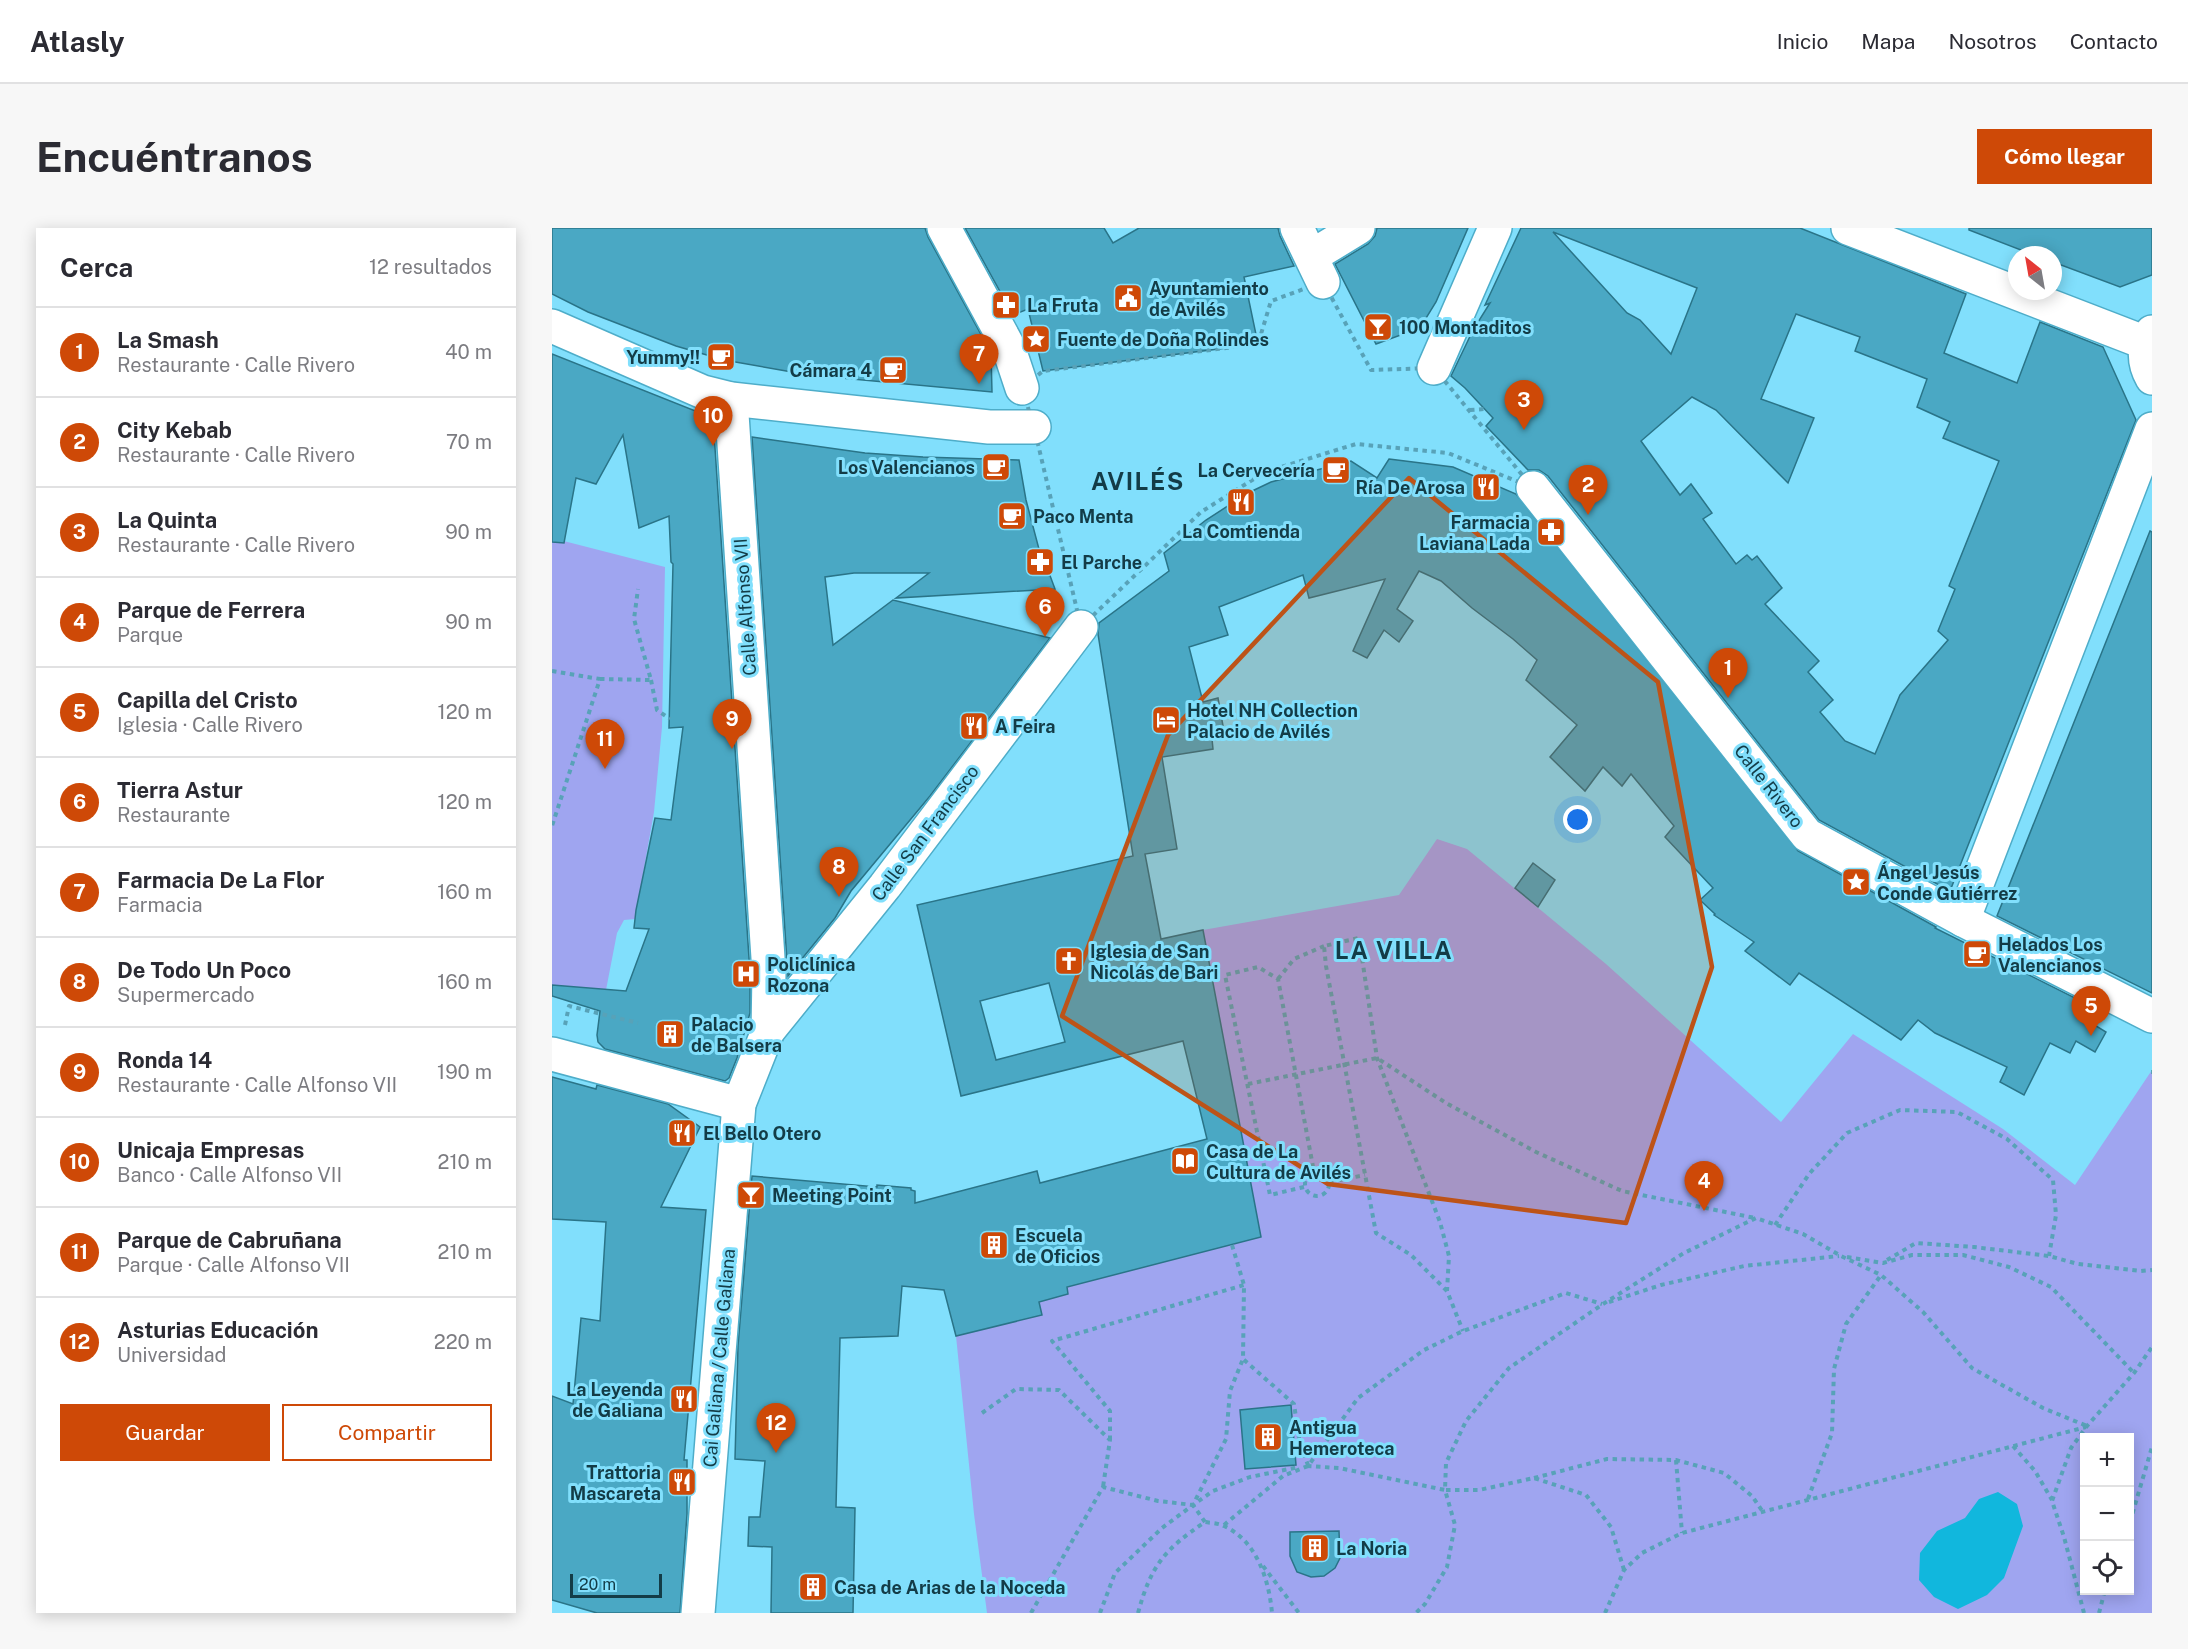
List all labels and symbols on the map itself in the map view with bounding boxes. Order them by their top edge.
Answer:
north arrow [2008,246,2062,300]
place label: Ayuntamiento de Avilés [1149,278,1269,320]
public building icon: Ayuntamiento de Avilés [1112,282,1144,314]
pharmacy icon: La Fruta [990,289,1022,321]
place label: La Fruta [1027,295,1098,316]
bar icon: 100 Montaditos [1362,311,1394,343]
place label: 100 Montaditos [1399,317,1531,338]
place icon: Fuente de Doña Rolindes [1020,323,1052,355]
place label: Fuente de Doña Rolindes [1057,329,1269,350]
pin: 7 [960,334,998,384]
cafe icon: Yummy!! [705,341,737,373]
place label: Yummy!! [626,347,700,368]
cafe icon: Cámara 4 [877,354,909,386]
place label: Cámara 4 [790,360,872,381]
pin: 3 [1504,380,1544,430]
pin: 10 [694,396,732,446]
cafe icon: Los Valencianos [980,451,1012,483]
cafe icon: La Cervecería [1320,454,1352,486]
place label: Los Valencianos [838,457,975,478]
place label: La Cervecería [1197,460,1315,481]
pin: 2 [1568,466,1608,515]
district label: AVILÉS [1091,467,1185,495]
restaurant icon: Ría De Arosa [1470,471,1502,503]
place label: Ría De Arosa [1356,477,1465,498]
restaurant icon: La Comtienda [1225,486,1257,518]
cafe icon: Paco Menta [996,500,1028,532]
place label: Paco Menta [1033,506,1134,527]
place label: Farmacia Laviana Lada [1419,512,1530,554]
pharmacy icon: Farmacia Laviana Lada [1535,516,1567,548]
place label: La Comtienda [1182,521,1300,542]
street label: Calle Alfonso VII [730,538,760,676]
pharmacy icon: El Parche [1024,546,1056,578]
place label: El Parche [1061,552,1142,573]
pin: 6 [1026,588,1064,637]
pin: 1 [1708,648,1748,698]
pin: 9 [712,700,752,749]
place label: Hotel NH Collection Palacio de Avilés [1187,700,1358,742]
hotel icon: Hotel NH Collection Palacio de Avilés [1150,704,1182,736]
restaurant icon: A Feira [958,710,990,742]
place label: A Feira [995,716,1055,737]
pin: 11 [586,720,624,769]
street label: Calle Rivero [1730,740,1808,832]
street label: Calle San Francisco [867,761,983,905]
your location [1563,805,1592,834]
pin: 8 [820,848,858,897]
place label: Ángel Jesús Conde Gutiérrez [1877,861,2017,904]
place icon: Ángel Jesús Conde Gutiérrez [1840,866,1872,898]
place label: Helados Los Valencianos [1998,934,2103,976]
district label: LA VILLA [1335,936,1453,964]
cafe icon: Helados Los Valencianos [1961,938,1993,970]
place label: Iglesia de San Nicolás de Bari [1090,941,1218,983]
church icon: Iglesia de San Nicolás de Bari [1053,945,1085,977]
place label: Policlínica Rozona [767,954,855,996]
hospital icon: Policlínica Rozona [730,958,762,990]
pin: 5 [2072,986,2110,1036]
place label: Palacio de Balsera [691,1014,782,1056]
building icon: Palacio de Balsera [654,1018,686,1050]
restaurant icon: El Bello Otero [666,1117,698,1149]
place label: El Bello Otero [703,1123,821,1144]
place label: Casa de La Cultura de Avilés [1206,1141,1351,1183]
library icon: Casa de La Cultura de Avilés [1169,1145,1201,1177]
pin: 4 [1684,1162,1724,1211]
bar icon: Meeting Point [735,1179,767,1211]
place label: Meeting Point [772,1185,892,1206]
place label: Escuela de Oficios [1015,1225,1100,1267]
building icon: Escuela de Oficios [978,1229,1010,1261]
street label: Cai Galiana / Calle Galiana [699,1248,739,1468]
place label: La Leyenda de Galiana [566,1379,663,1421]
restaurant icon: La Leyenda de Galiana [668,1383,700,1415]
pin: 12 [756,1404,796,1453]
place label: Antigua Hemeroteca [1289,1417,1395,1459]
building icon: Antigua Hemeroteca [1252,1421,1284,1453]
place label: Trattoria Mascareta [570,1462,661,1504]
restaurant icon: Trattoria Mascareta [666,1466,698,1498]
building icon: La Noria [1299,1532,1331,1564]
place label: La Noria [1336,1538,1407,1559]
scale bar [570,1571,662,1598]
building icon: Casa de Arias de la Noceda [797,1571,829,1603]
place label: Casa de Arias de la Noceda [834,1577,1065,1598]

